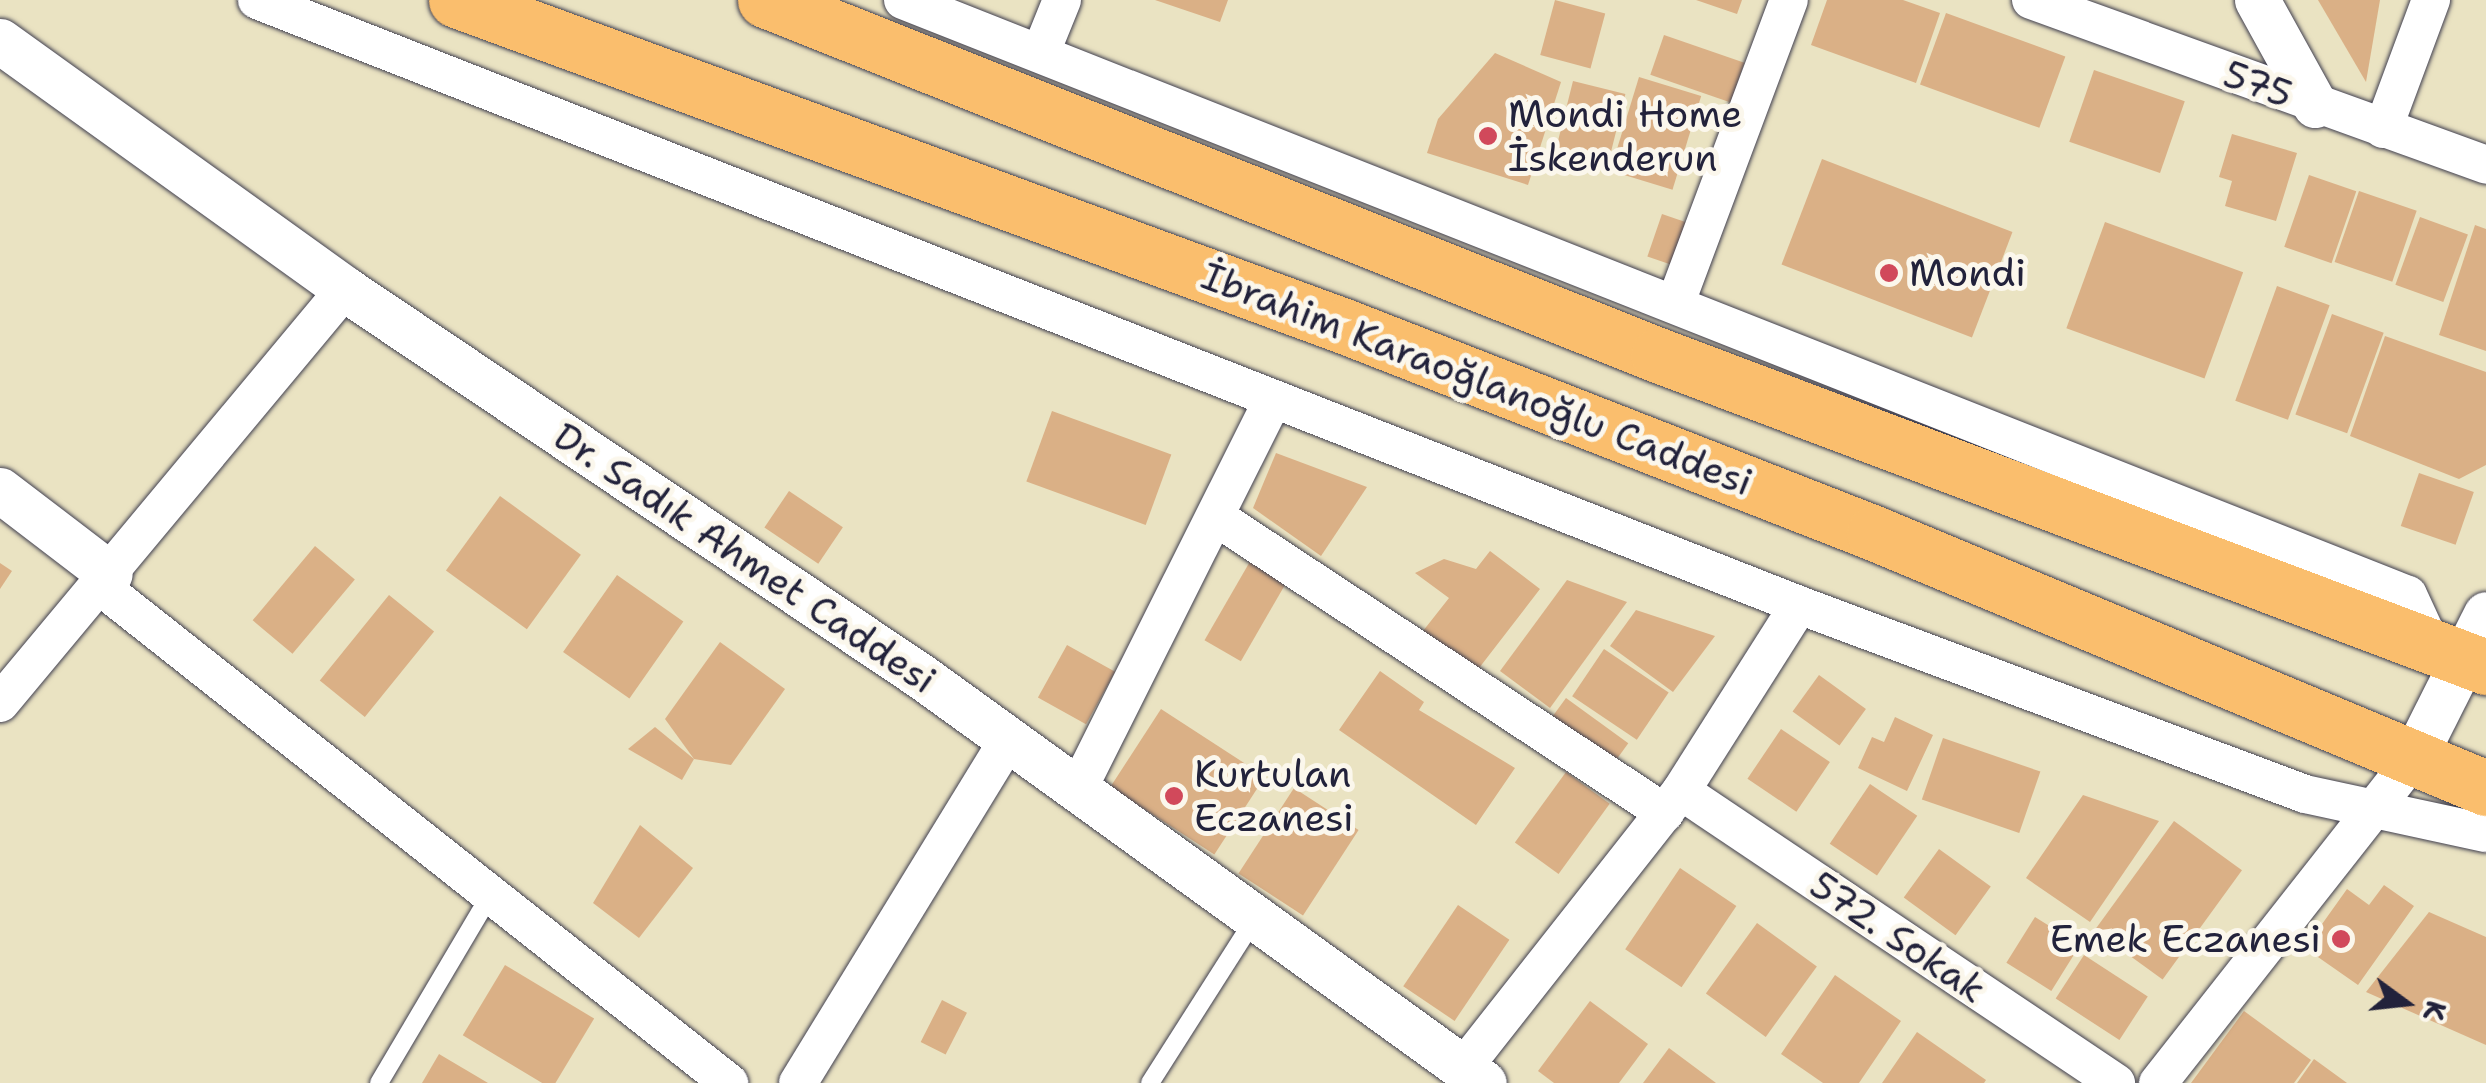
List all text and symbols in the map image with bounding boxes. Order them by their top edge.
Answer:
street label: 575 [2217,51,2299,117]
place label: Mondi Home İskenderun [1508,91,1742,180]
marker: Mondi Home İskenderun [1477,125,1499,147]
place label: Mondi [1909,250,2026,296]
street label: İbrahim Karaoğlanoğlu Caddesi [1195,253,1759,505]
marker: Mondi [1878,262,1900,284]
street label: Dr. Sadık Ahmet Caddesi [545,413,945,703]
place label: Kurtulan Eczanesi [1194,751,1354,841]
marker: Kurtulan Eczanesi [1163,785,1185,807]
street label: 572. Sokak [1802,862,1994,1012]
place label: Emek Eczanesi [2050,916,2321,962]
marker: Emek Eczanesi [2330,928,2352,950]
north arrow [2356,953,2456,1053]
text: K [2414,997,2456,1025]

